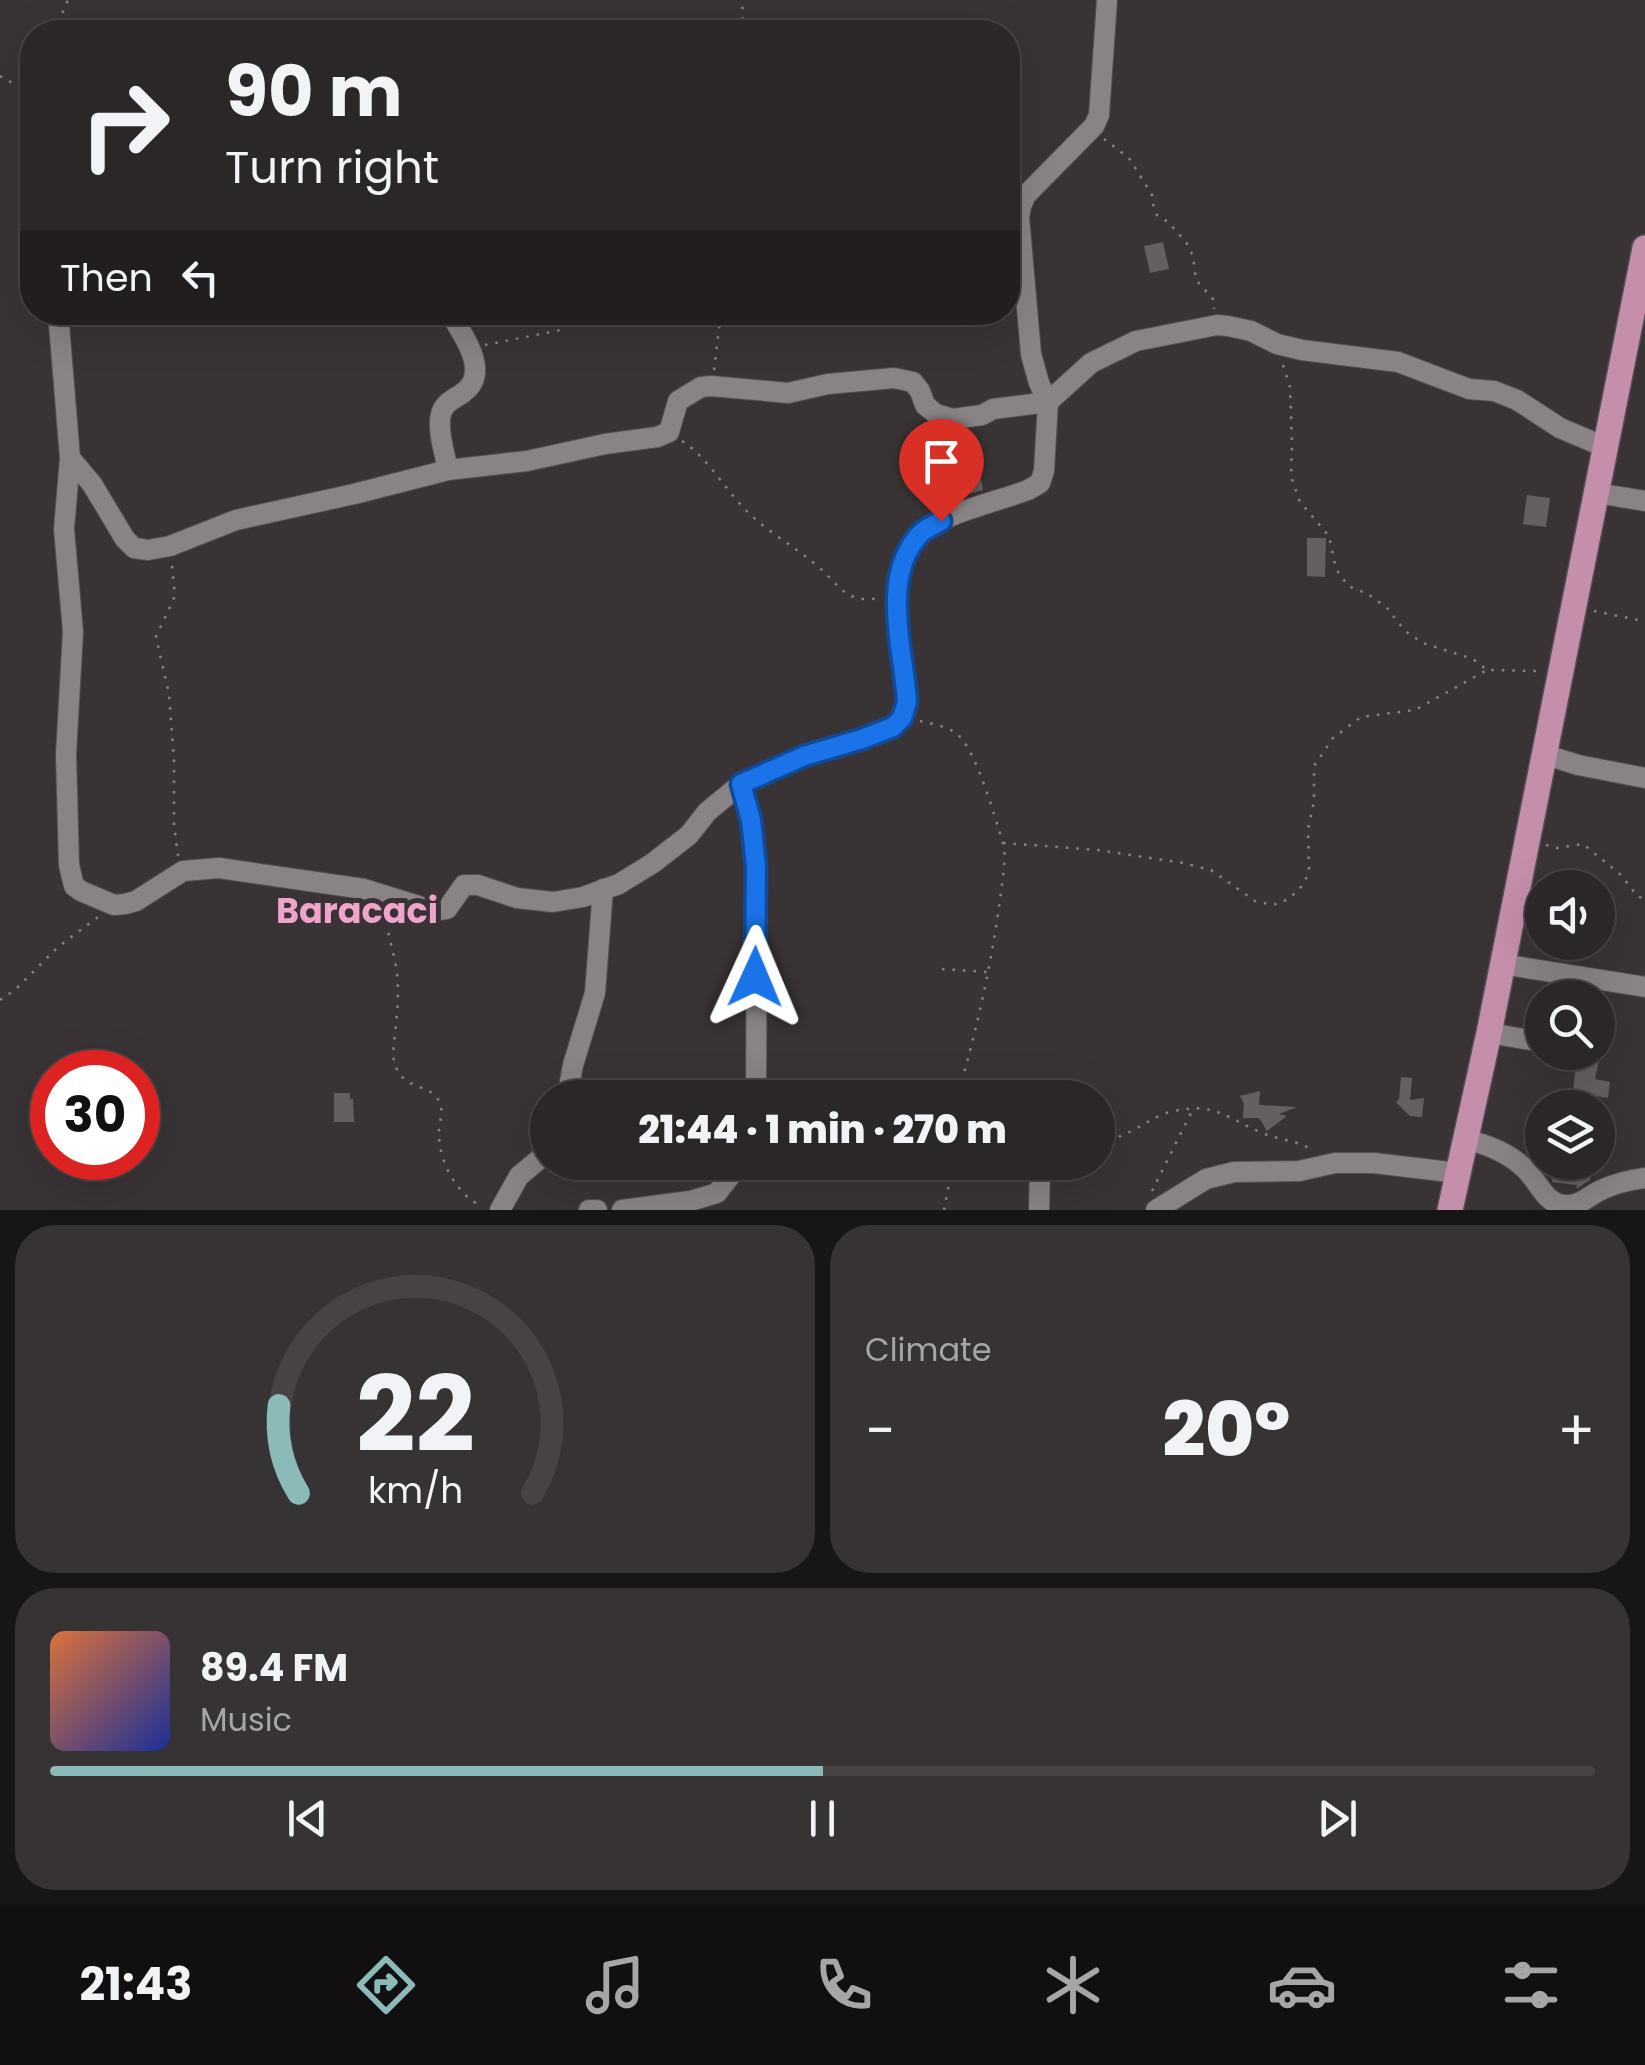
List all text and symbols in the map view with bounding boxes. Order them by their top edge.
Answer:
text: 90 m [225,42,403,141]
icon: right [60,60,190,190]
text: Turn right [225,136,439,199]
icon: left [173,250,228,305]
text: Then [60,251,153,304]
pin [899,419,984,522]
icon: arrive [914,434,969,489]
map controls [1525,870,1615,1180]
button: sound [1525,870,1615,960]
district label: Baracaci [276,886,438,935]
position arrow [703,925,807,1029]
button: search [1525,980,1615,1070]
speed limit sign: 30 [30,1050,160,1180]
button: layers [1525,1090,1615,1180]
text: 21:44 · 1 min · 270 m [638,1103,1007,1156]
text: Climate [865,1327,992,1372]
text: 22 [356,1342,474,1487]
text: 20° [1162,1377,1290,1482]
text: − [865,1392,895,1469]
text: + [1557,1392,1595,1469]
text: km/h [367,1465,463,1516]
text: 89.4 FM [200,1641,348,1694]
text: Music [200,1697,292,1742]
icon: previous [280,1791,335,1846]
icon: pause [795,1791,850,1846]
icon: next [1310,1791,1365,1846]
icon: directions [351,1950,421,2020]
icon: music [580,1950,650,2020]
icon: phone [809,1950,879,2020]
icon: climate [1038,1950,1108,2020]
icon: car [1267,1950,1337,2020]
icon: filters [1496,1950,1566,2020]
text: 21:43 [79,1953,193,2016]

